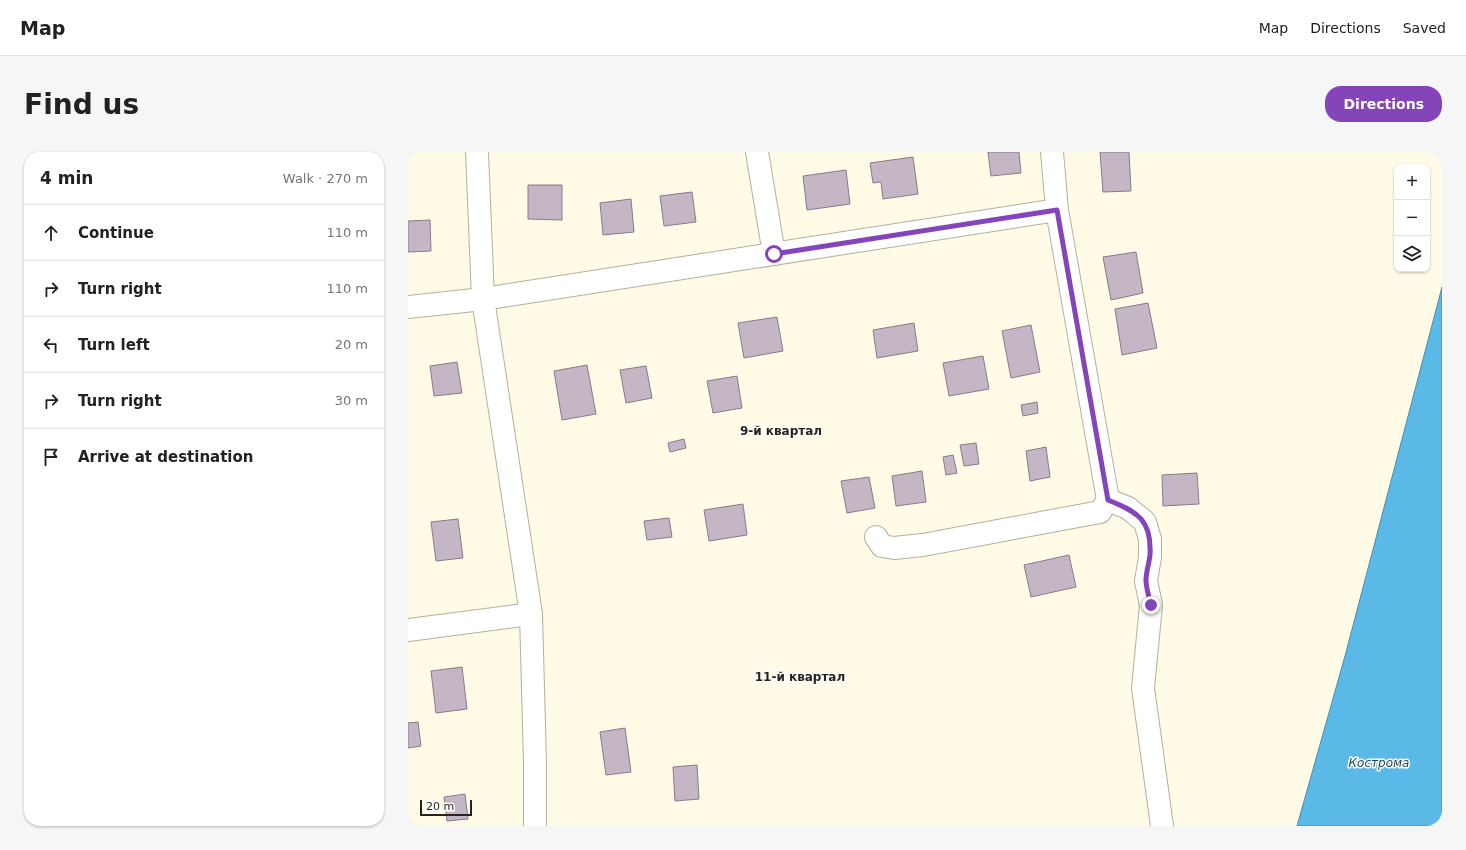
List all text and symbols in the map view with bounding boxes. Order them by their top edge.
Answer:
text: Map [20,17,65,39]
text: Map [1259,20,1288,36]
text: Directions [1310,20,1381,36]
text: Saved [1403,20,1446,36]
button: Directions [1325,86,1442,122]
text: Find us [24,88,139,121]
map controls [1394,164,1430,272]
button: + [1394,164,1430,200]
text: 4 min [40,168,93,188]
text: Walk · 270 m [283,171,368,186]
button: − [1394,200,1430,236]
icon: ahead [40,222,62,244]
text: Continue [78,224,154,242]
text: 110 m [326,225,368,240]
button: layers [1394,236,1430,272]
route start [765,245,783,263]
icon: right [40,278,62,300]
text: Turn right [78,280,162,298]
text: 110 m [326,281,368,296]
icon: left [40,334,62,356]
text: Turn left [78,336,150,354]
text: 20 m [335,337,368,352]
icon: right [40,390,62,412]
text: Turn right [78,392,162,410]
text: 30 m [335,393,368,408]
district label: 9-й квартал [740,424,822,438]
icon: arrive [40,446,62,468]
text: Arrive at destination [78,448,253,466]
route end [1142,596,1160,614]
district label: 11-й квартал [755,670,845,684]
water label: Кострома [1349,756,1409,770]
scale bar [420,798,472,817]
text: 20 m [426,800,454,813]

